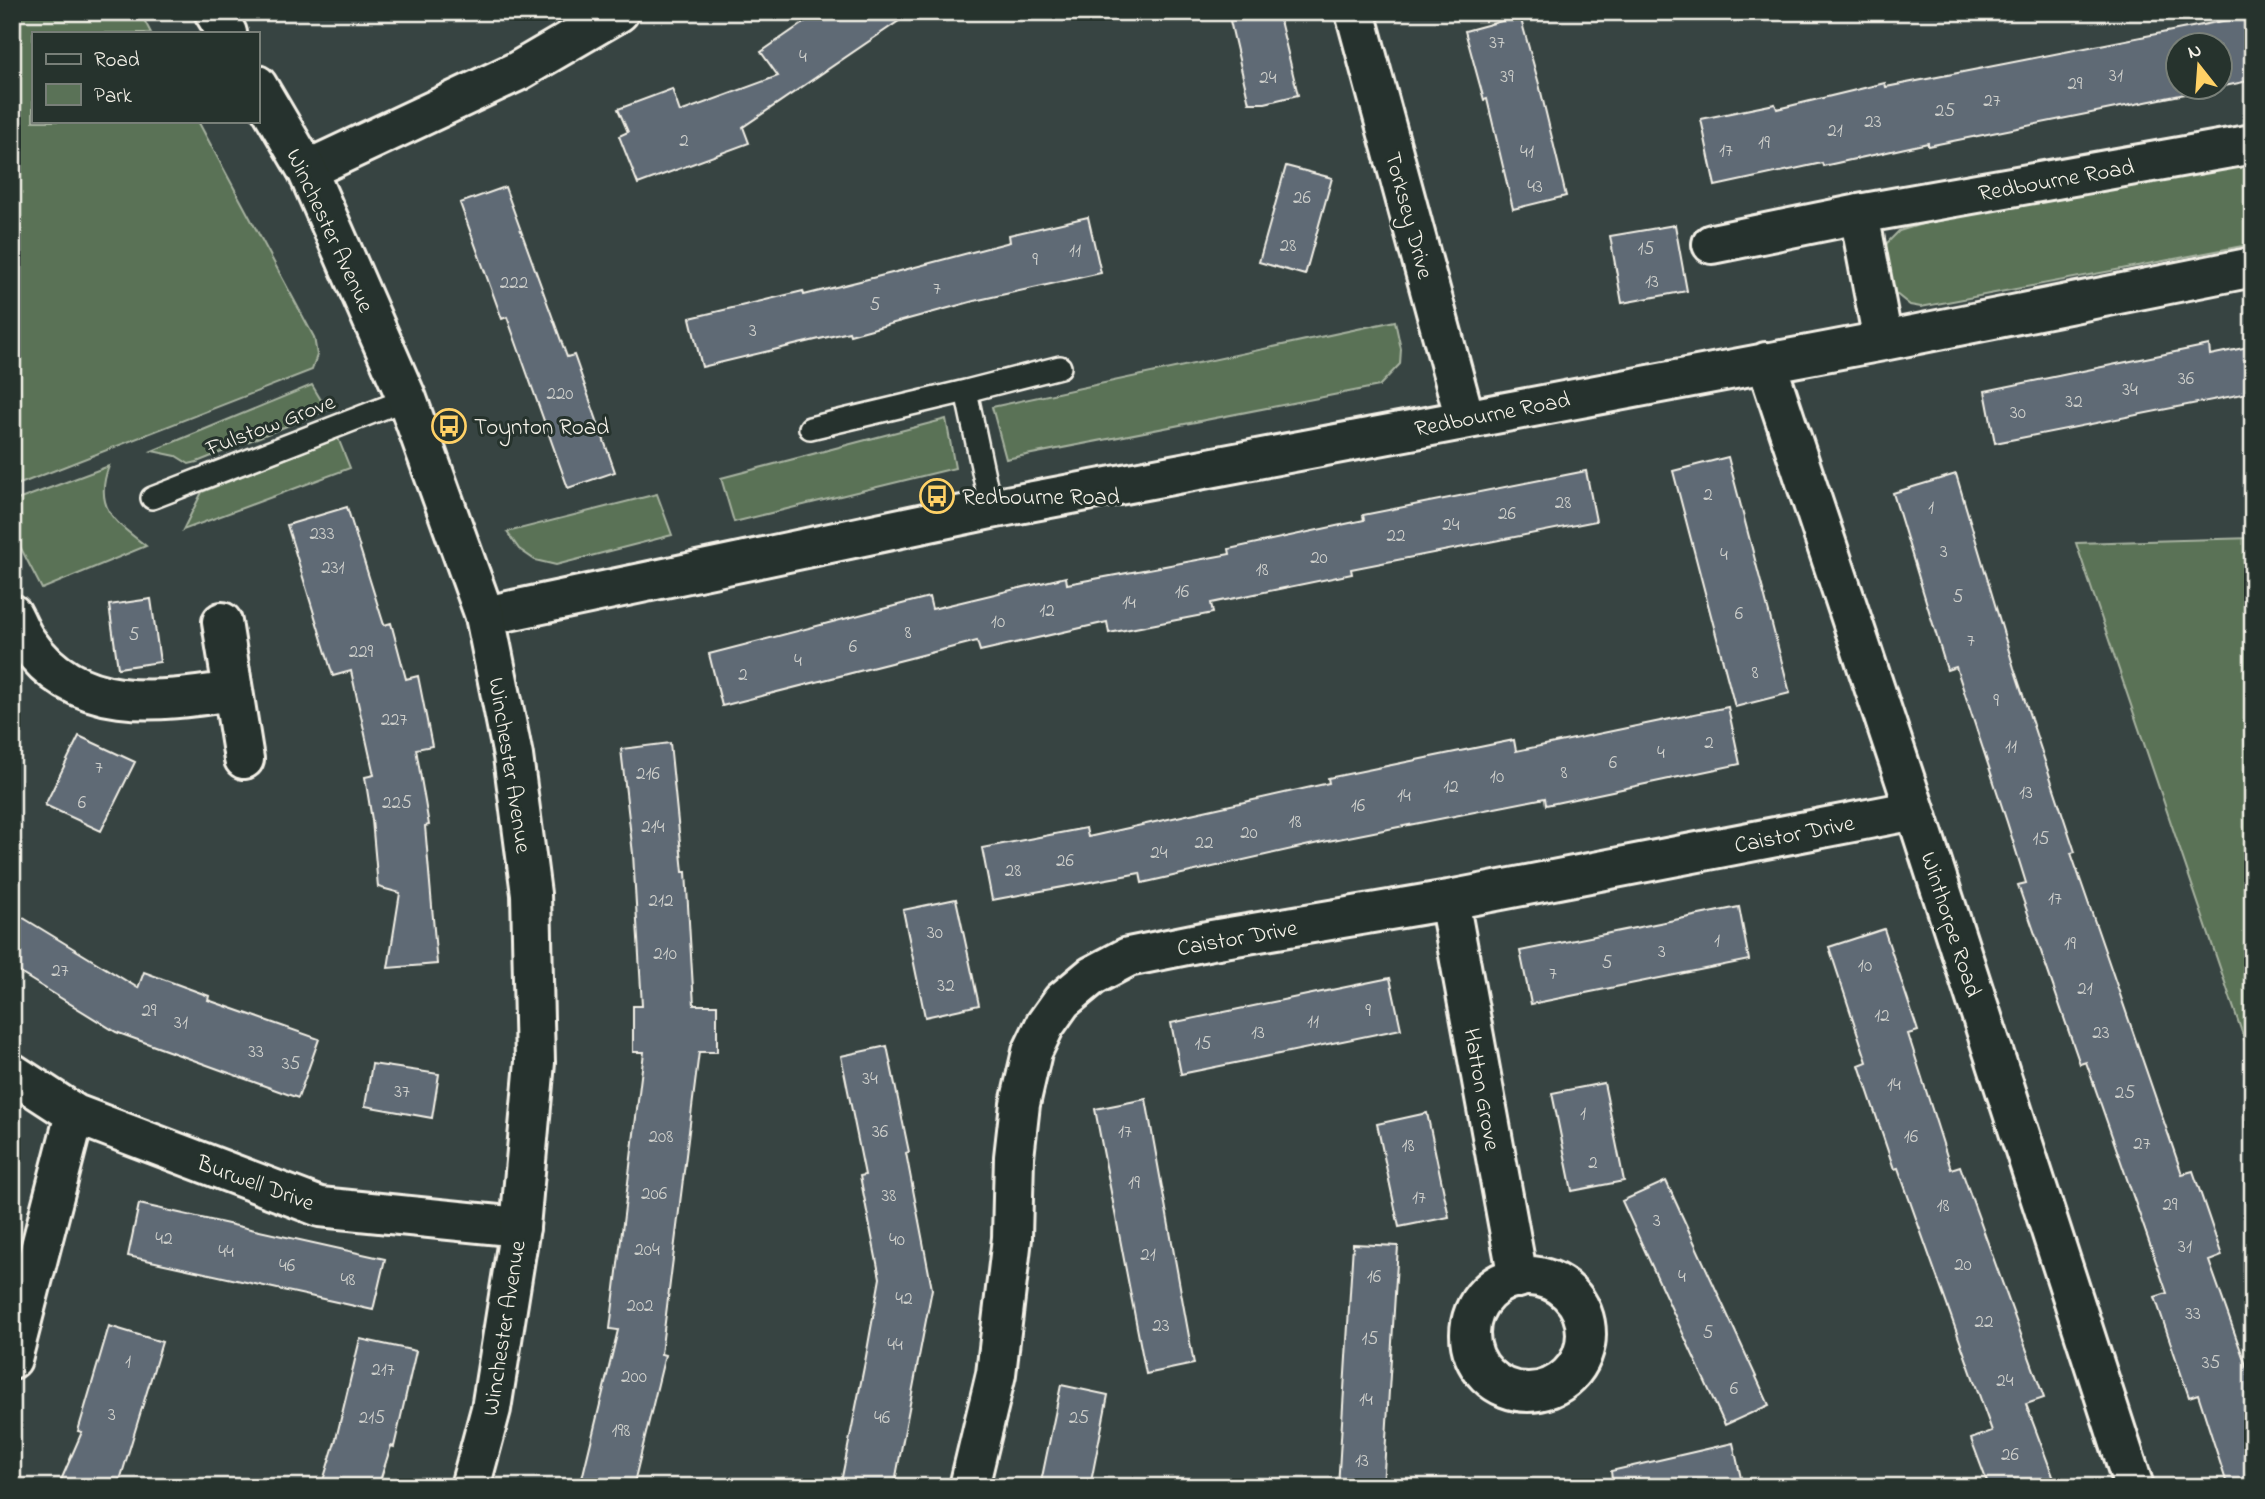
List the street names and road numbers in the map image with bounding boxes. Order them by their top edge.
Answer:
street label: Winchester Avenue [276,144,381,319]
street label: Torksey Drive [1373,149,1441,284]
street label: Redbourne Road [1976,152,2137,211]
street label: Redbourne Road [1412,384,1573,447]
street label: Fulstow Grove [201,386,341,466]
street label: Winchester Avenue [478,675,539,856]
street label: Caistor Drive [1732,808,1858,863]
street label: Winthorpe Road [1911,848,1989,1002]
street label: Caistor Drive [1175,913,1301,966]
street label: Hatton Grove [1454,1026,1508,1154]
street label: Burwell Drive [191,1148,319,1221]
street label: Winchester Avenue [475,1238,536,1419]

